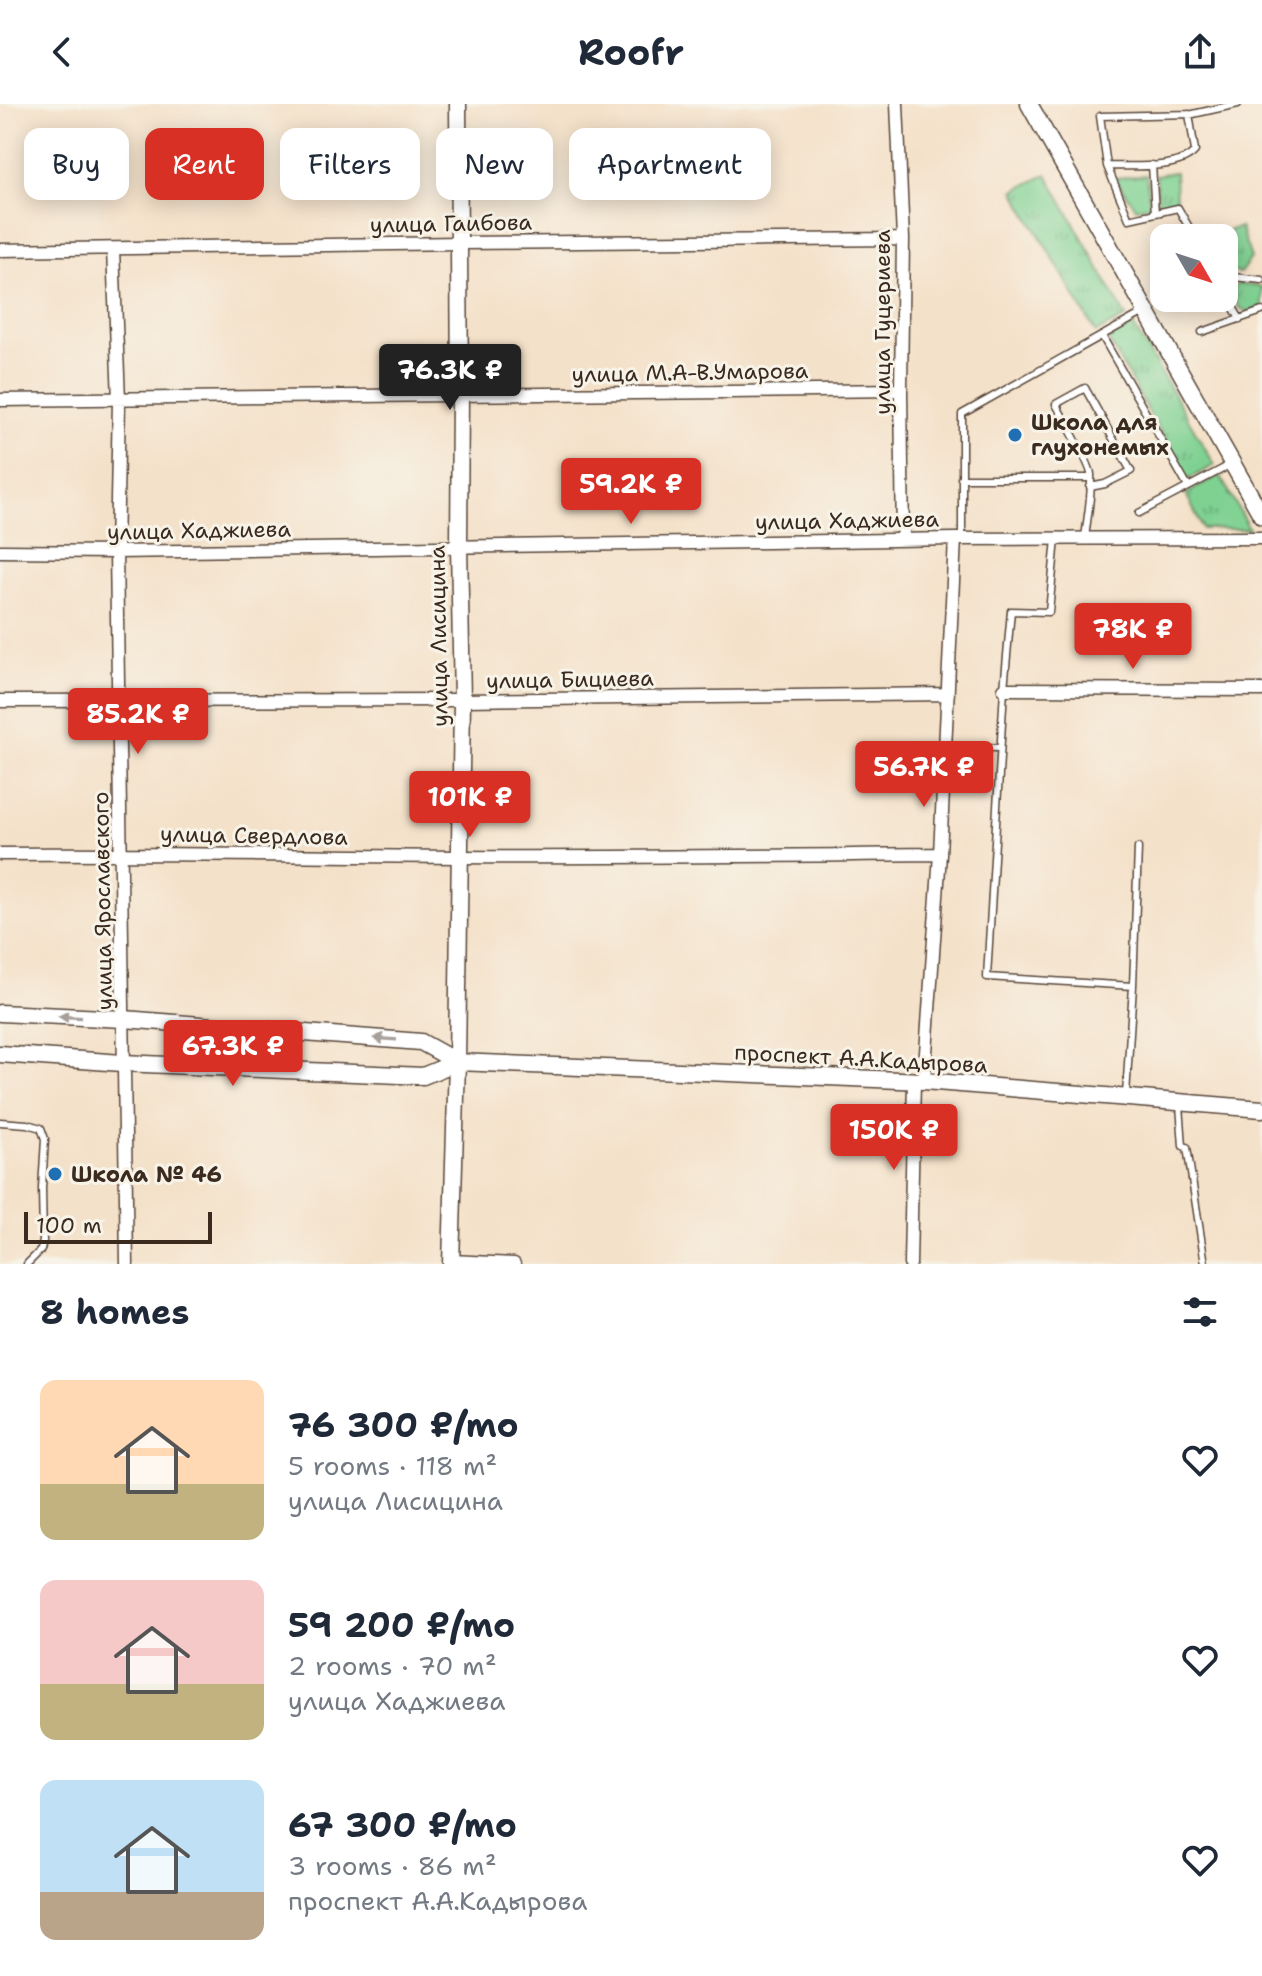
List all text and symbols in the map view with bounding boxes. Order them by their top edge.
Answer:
text: Roofr [578,28,684,77]
icon: back [40,30,84,74]
icon: share [1178,30,1222,74]
chip: Buy [24,128,129,200]
chip: Rent [145,128,264,200]
chip: Filters [280,128,420,200]
chip: New [436,128,553,200]
chip: Apartment [569,128,771,200]
street label: улица Гаибова [370,208,533,239]
north arrow [1150,224,1238,312]
map controls [1150,224,1238,312]
street label: улица Гуцериева [868,229,897,415]
pin: 76.3K ₽ [376,344,524,412]
text: 76.3K ₽ [397,352,503,387]
street label: улица М.А-В.Умарова [571,356,809,389]
place label: Школа для глухонемых [1031,408,1169,462]
marker: Школа для глухонемых [1006,426,1024,444]
pin: 59.2K ₽ [557,458,705,526]
text: 59.2K ₽ [579,466,683,501]
street label: улица Хаджиева [755,504,940,537]
street label: улица Хаджиева [107,514,292,547]
street label: улица Лисицина [422,545,455,727]
pin: 78K ₽ [1077,603,1189,671]
text: 78K ₽ [1092,611,1174,646]
street label: улица Бициева [486,664,654,695]
pin: 85.2K ₽ [64,688,212,756]
text: 85.2K ₽ [86,696,190,731]
pin: 56.7K ₽ [850,741,998,809]
text: 56.7K ₽ [873,749,975,784]
pin: 101K ₽ [405,771,535,839]
text: 101K ₽ [427,779,513,814]
street label: улица Ярославского [86,791,119,1011]
street label: улица Свердлова [160,819,348,852]
one-way arrow [57,1010,82,1023]
pin: 67.3K ₽ [159,1020,307,1088]
text: 67.3K ₽ [182,1028,284,1063]
one-way arrow [372,1032,397,1045]
street label: проспект А.А.Кадырова [734,1037,989,1080]
pin: 150K ₽ [829,1104,959,1172]
text: 150K ₽ [849,1112,940,1147]
place label: Школа № 46 [71,1160,222,1189]
marker: Школа № 46 [46,1165,64,1183]
scale bar [24,1208,212,1244]
text: 100 m [36,1211,102,1240]
text: 8 homes [40,1289,189,1335]
icon: filters [1178,1290,1222,1334]
text: 76 300 ₽/mo [288,1402,519,1448]
icon: home [104,1412,200,1508]
icon: heart [1178,1438,1222,1482]
text: 5 rooms · 118 m² [288,1448,497,1483]
text: улица Лисицина [288,1483,503,1518]
text: 59 200 ₽/mo [288,1602,515,1648]
icon: home [104,1612,200,1708]
icon: heart [1178,1638,1222,1682]
text: 2 rooms · 70 m² [288,1648,497,1683]
text: улица Хаджиева [288,1683,506,1718]
text: 67 300 ₽/mo [288,1802,517,1848]
icon: home [104,1812,200,1908]
icon: heart [1178,1838,1222,1882]
text: 3 rooms · 86 m² [288,1848,497,1883]
text: проспект А.А.Кадырова [288,1883,587,1918]

